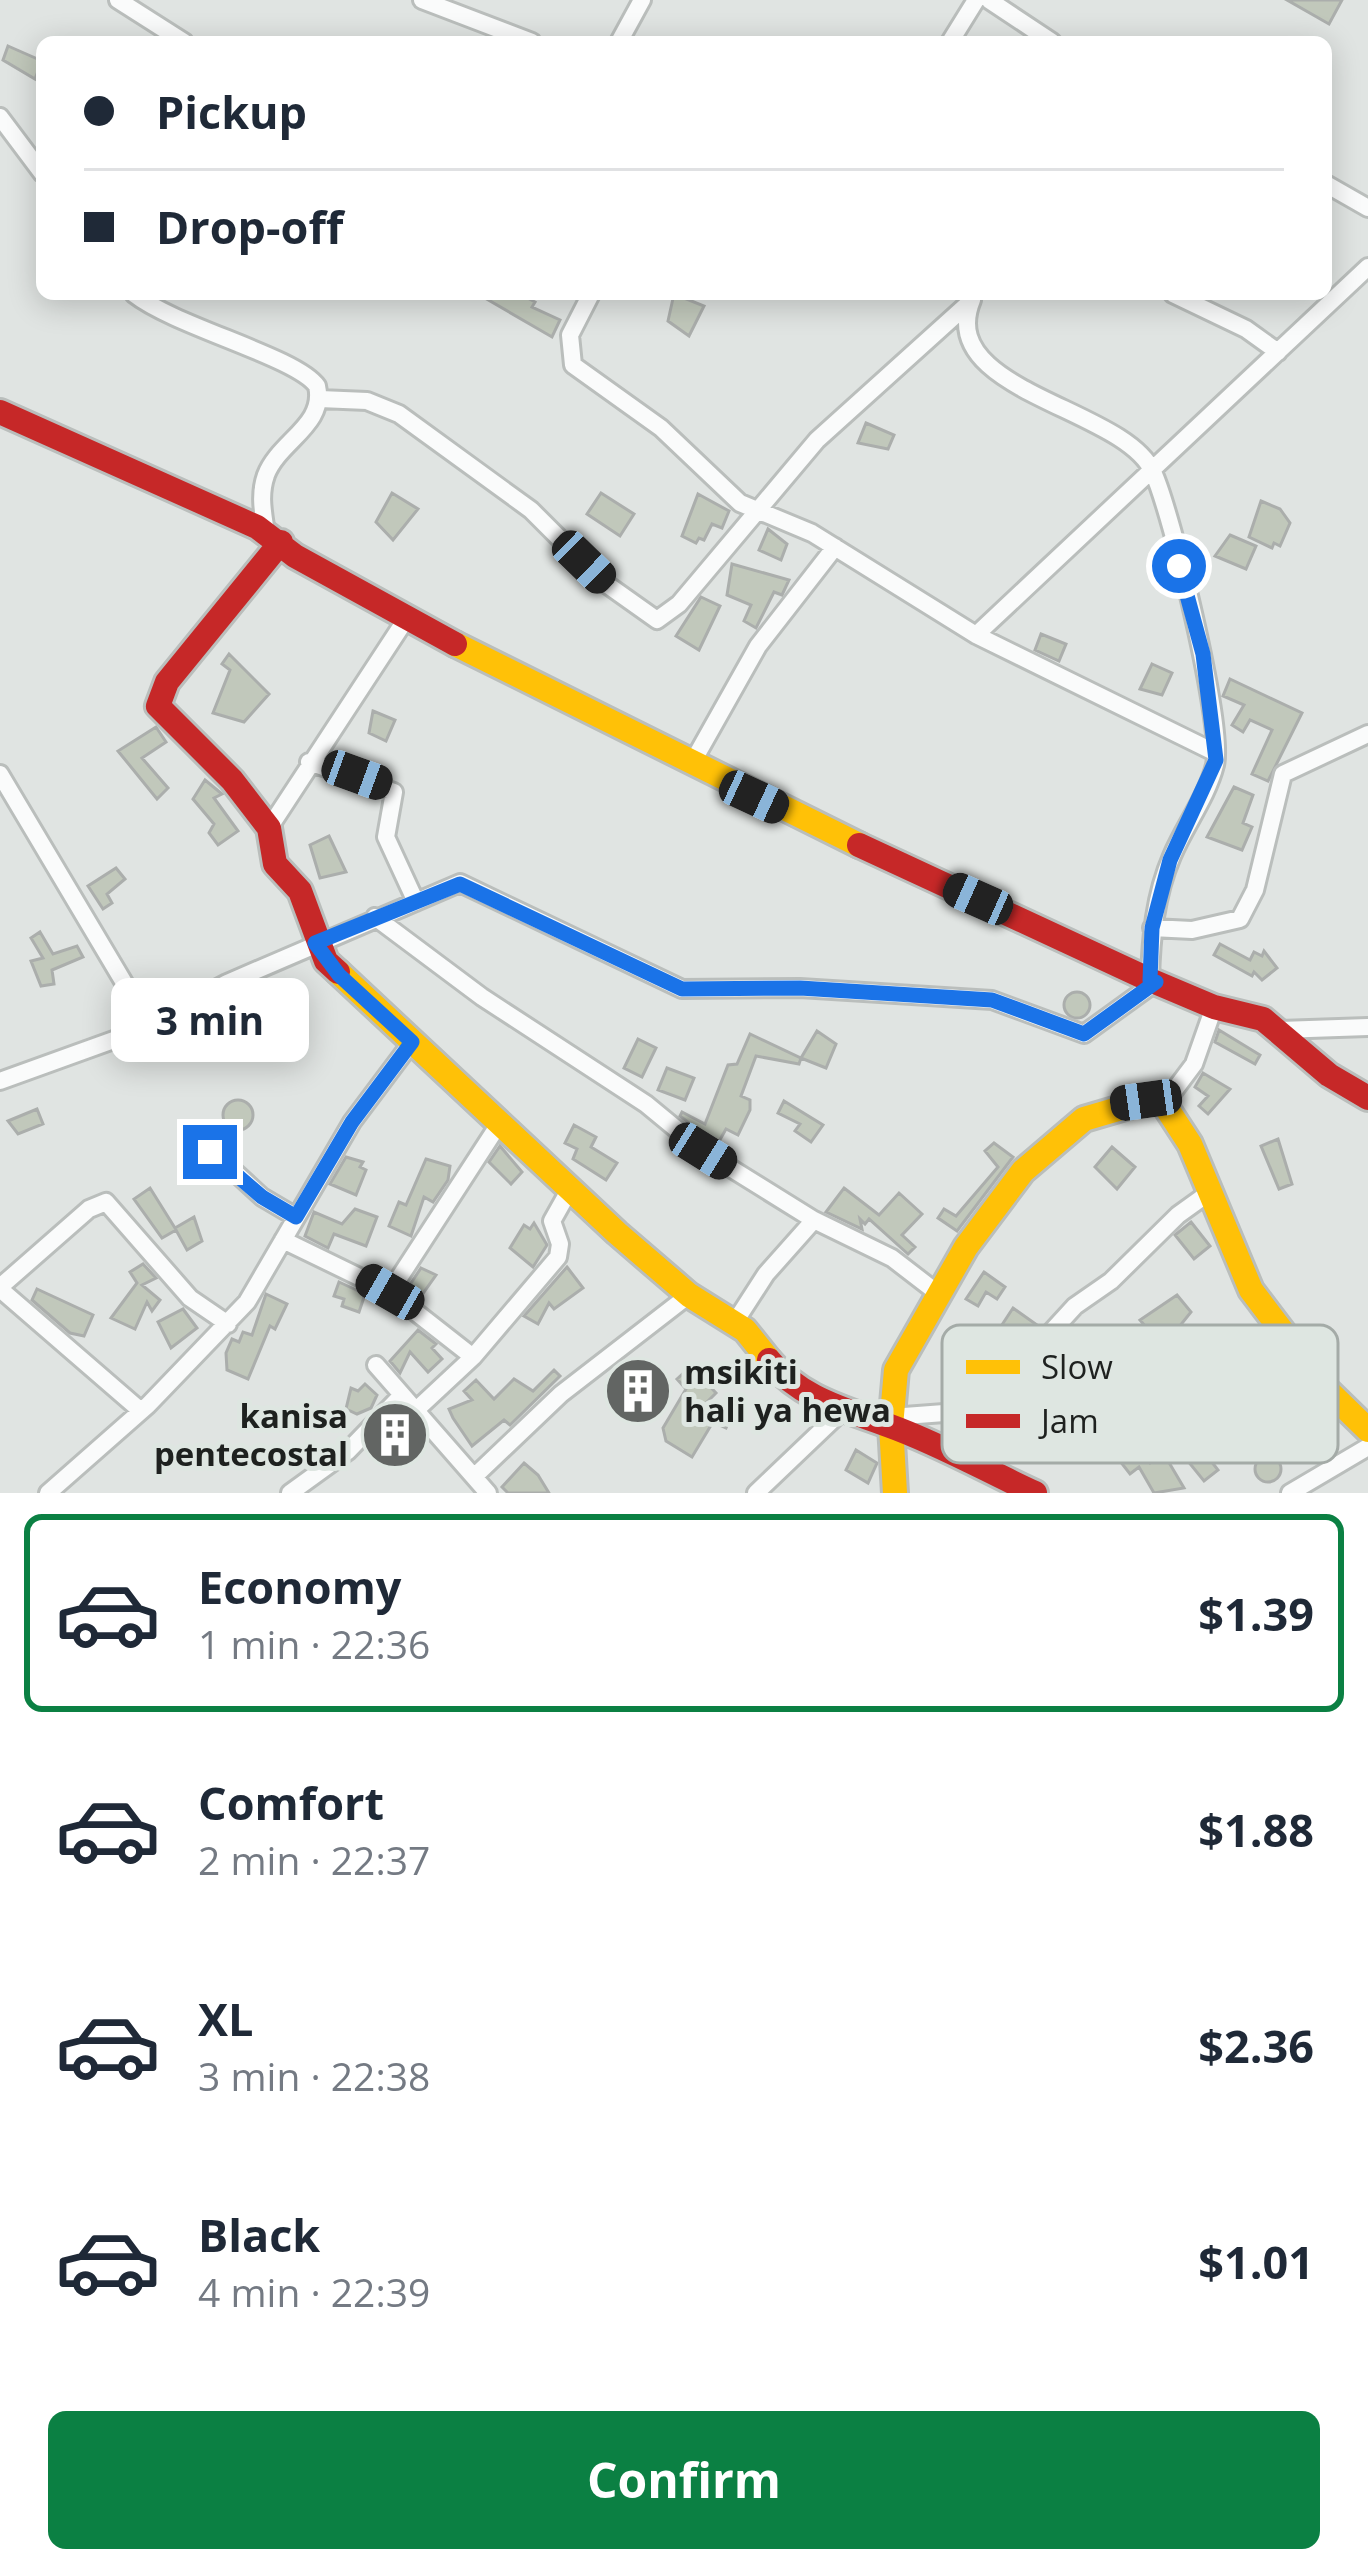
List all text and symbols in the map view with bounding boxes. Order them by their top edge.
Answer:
text: Pickup [156,81,307,142]
text: Drop-off [156,196,343,257]
car [546,524,622,600]
route start [1152,539,1206,593]
car [317,746,397,804]
car [714,765,794,829]
car [938,868,1018,930]
callout: 3 min [111,978,309,1062]
text: 3 min [156,993,264,1046]
car [1108,1077,1184,1123]
car [663,1117,743,1185]
route end [183,1125,237,1179]
car [350,1258,430,1326]
legend [942,1325,1338,1463]
text: Slow [1041,1344,1113,1389]
place label: msikiti hali ya hewa [684,1349,891,1432]
building icon: msikiti hali ya hewa [603,1356,673,1426]
place label: kanisa pentecostal [154,1393,348,1476]
text: Jam [1038,1398,1099,1443]
building icon: kanisa pentecostal [360,1400,430,1470]
text: Economy [198,1556,401,1617]
icon: car [54,1559,162,1667]
text: $1.39 [1198,1583,1314,1644]
text: 1 min · 22:36 [198,1617,430,1670]
text: Comfort [198,1772,384,1833]
icon: car [54,1775,162,1883]
text: $1.88 [1198,1799,1314,1860]
text: 2 min · 22:37 [198,1833,430,1886]
text: XL [198,1988,253,2049]
icon: car [54,1991,162,2099]
text: $2.36 [1198,2015,1314,2076]
text: 3 min · 22:38 [198,2049,430,2102]
text: Black [198,2204,320,2265]
icon: car [54,2207,162,2315]
text: $1.01 [1198,2231,1314,2292]
text: 4 min · 22:39 [198,2265,430,2318]
button: Confirm [48,2411,1320,2549]

